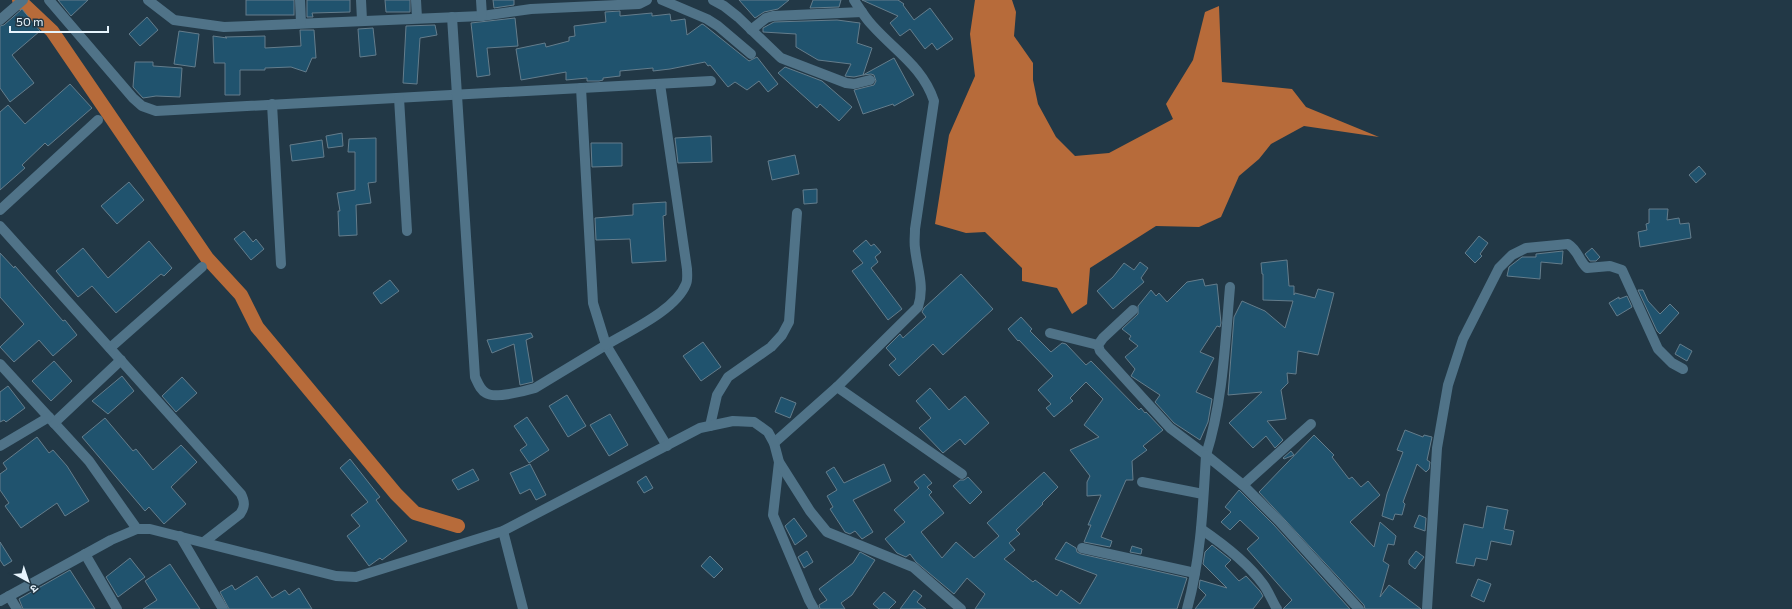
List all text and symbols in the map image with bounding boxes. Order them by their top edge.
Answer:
scale bar [10,8,108,34]
text: 50 m [16,14,44,28]
north arrow [8,561,48,601]
text: उ [28,582,41,596]

